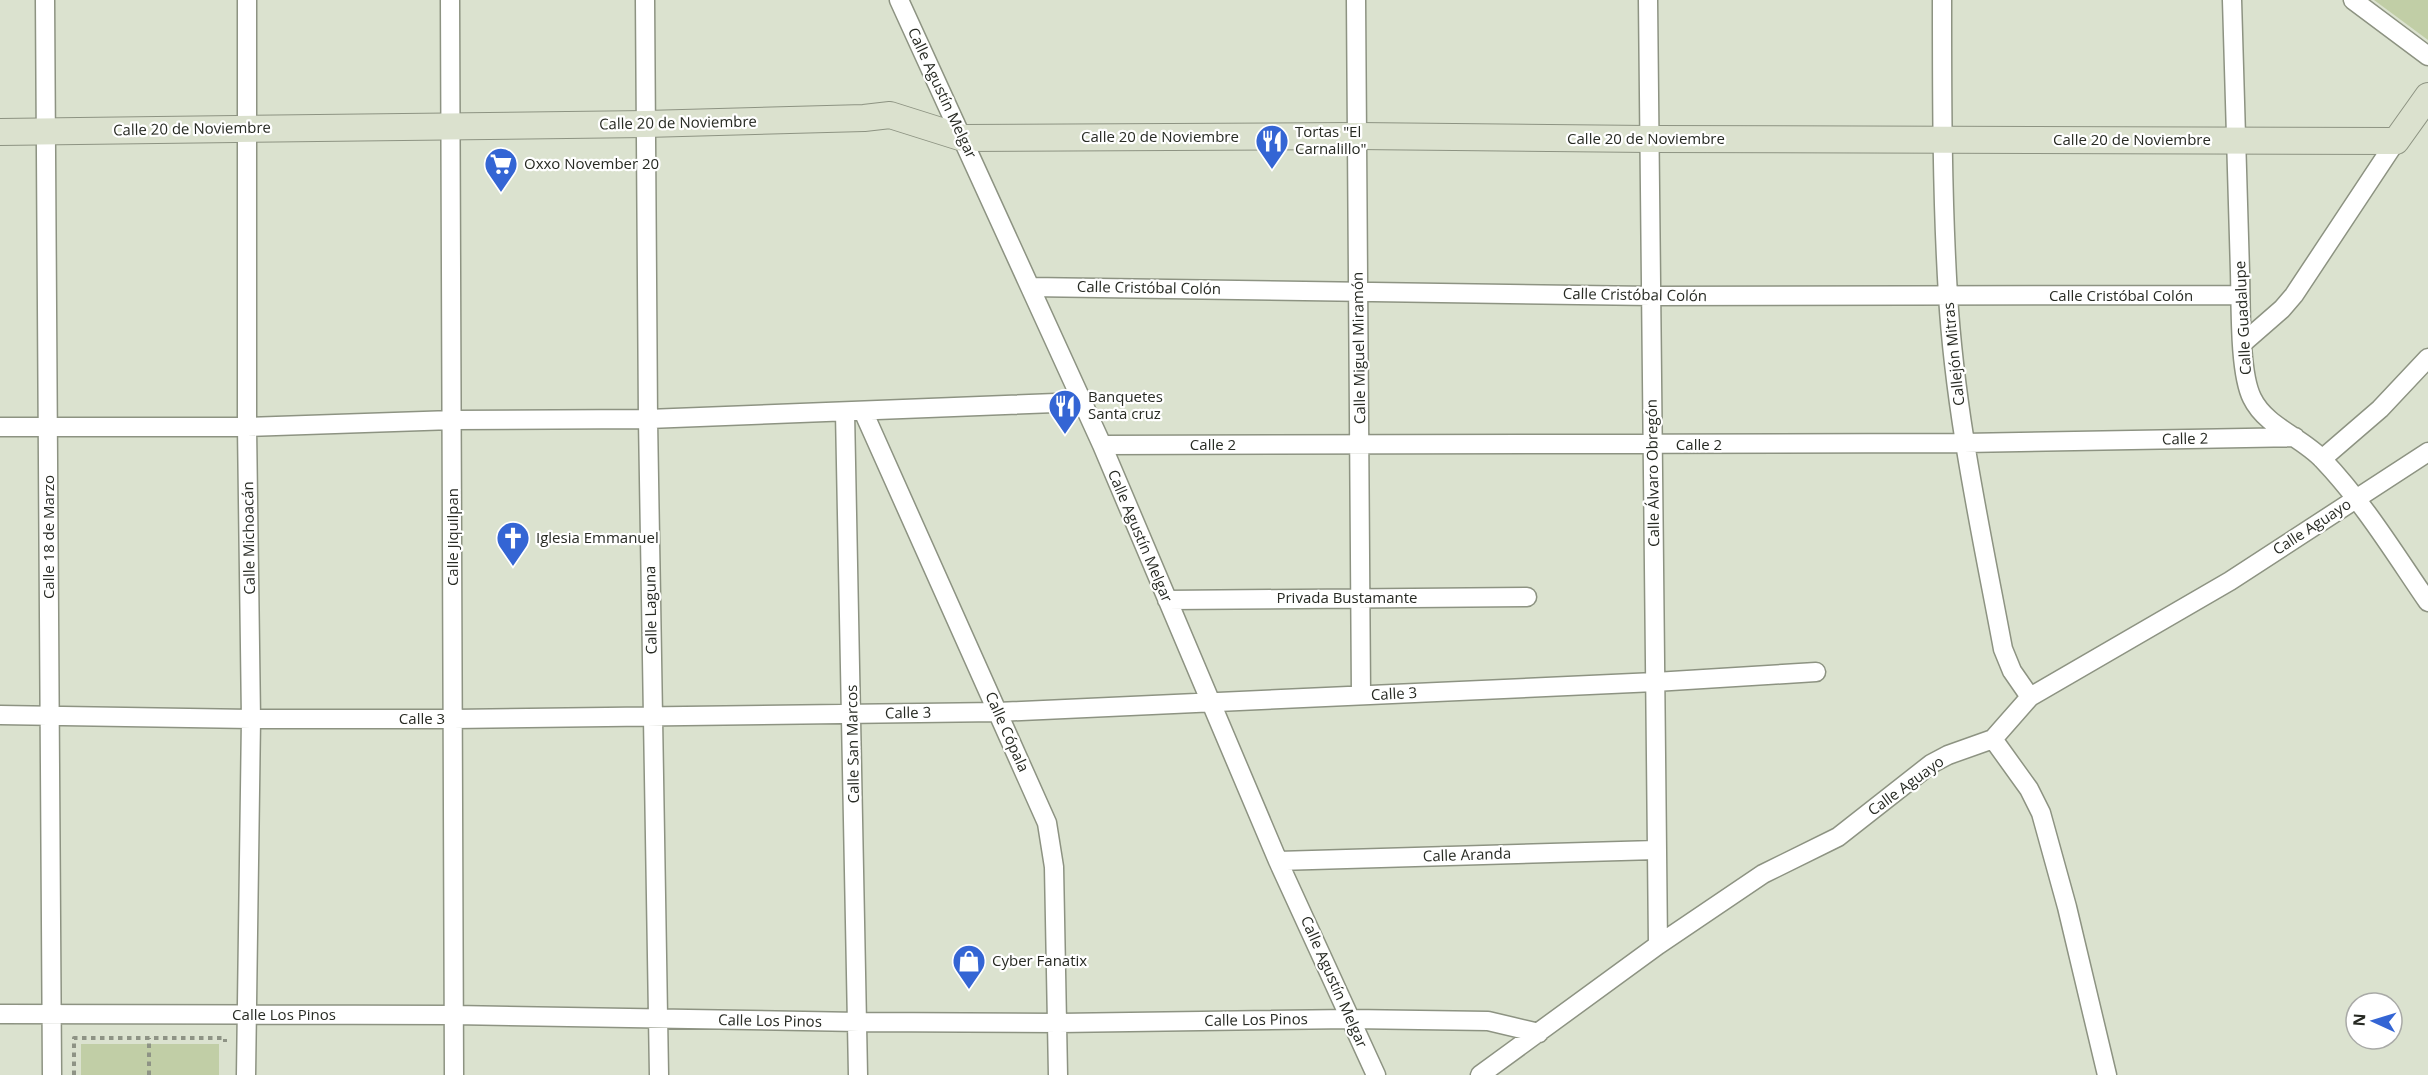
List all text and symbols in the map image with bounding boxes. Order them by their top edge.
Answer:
street label: Calle Agustín Melgar [904,24,982,161]
street label: Calle 20 de Noviembre [599,111,757,133]
street label: Calle 20 de Noviembre [113,117,271,139]
place label: Tortas "El Carnalillo" [1295,121,1367,158]
restaurant icon: Tortas "El Carnalillo" [1254,123,1290,170]
street label: Calle 20 de Noviembre [1081,126,1239,146]
street label: Calle 20 de Noviembre [1567,128,1725,148]
street label: Calle 20 de Noviembre [2053,129,2211,149]
supermarket icon: Oxxo November 20 [483,146,519,193]
place label: Oxxo November 20 [524,153,659,173]
street label: Calle Guadalupe [2229,260,2255,376]
street label: Calle Miguel Miramón [1347,272,1369,424]
street label: Calle Cristóbal Colón [1077,276,1221,298]
street label: Calle Cristóbal Colón [1563,283,1707,305]
street label: Calle Cristóbal Colón [2049,285,2193,305]
street label: Callejón Mitras [1938,301,1968,407]
place label: Banquetes Santa cruz [1088,386,1163,423]
restaurant icon: Banquetes Santa cruz [1047,388,1083,435]
street label: Calle Álvaro Obregón [1641,399,1663,547]
street label: Calle 2 [2162,428,2208,448]
street label: Calle 2 [1190,434,1236,454]
street label: Calle 2 [1676,434,1722,454]
street label: Calle Agustín Melgar [1104,466,1178,605]
street label: Calle 18 de Marzo [38,475,58,599]
street label: Calle Michoacán [237,481,259,595]
street label: Calle Jiquilpan [442,488,462,586]
street label: Calle Aguayo [2269,493,2354,559]
church icon: Iglesia Emmanuel [495,520,531,567]
place label: Iglesia Emmanuel [536,527,659,547]
street label: Calle Laguna [639,565,661,655]
street label: Privada Bustamante [1276,587,1418,607]
street label: Calle 3 [1370,682,1418,704]
street label: Calle San Marcos [841,685,863,804]
street label: Calle Cópala [981,688,1034,775]
street label: Calle 3 [885,702,931,722]
street label: Calle 3 [399,708,445,728]
street label: Calle Aguayo [1863,751,1947,820]
street label: Calle Aranda [1422,842,1511,866]
street label: Calle Agustín Melgar [1297,913,1373,1051]
shop icon: Cyber Fanatix [951,943,987,990]
place label: Cyber Fanatix [992,950,1087,970]
north arrow [2344,991,2404,1051]
street label: Calle Los Pinos [232,1004,336,1024]
street label: Calle Los Pinos [1204,1008,1308,1030]
street label: Calle Los Pinos [718,1009,822,1031]
text: N [2348,1013,2370,1027]

